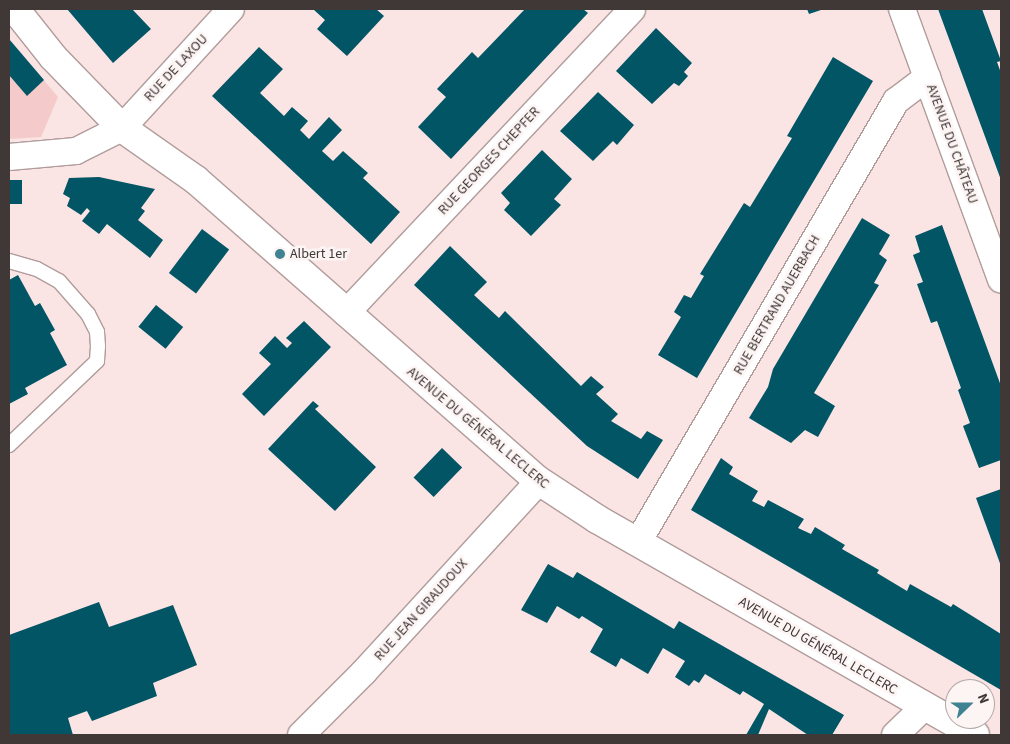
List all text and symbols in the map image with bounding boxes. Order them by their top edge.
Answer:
street label: RUE DE LAXOU [141,31,211,105]
street label: AVENUE DU CHÂTEAU [923,82,981,206]
street label: RUE GEORGES CHEPFER [435,104,543,218]
street label: RUE BERTRAND AUERBACH [730,232,824,378]
place label: Albert 1er [290,246,347,262]
marker: Albert 1er [274,248,286,260]
street label: AVENUE DU GÉNÉRAL LECLERC [403,364,553,492]
street label: RUE JEAN GIRAUDOUX [371,556,471,664]
street label: AVENUE DU GÉNÉRAL LECLERC [736,594,900,698]
north arrow [945,679,995,729]
text: N [972,691,994,707]

